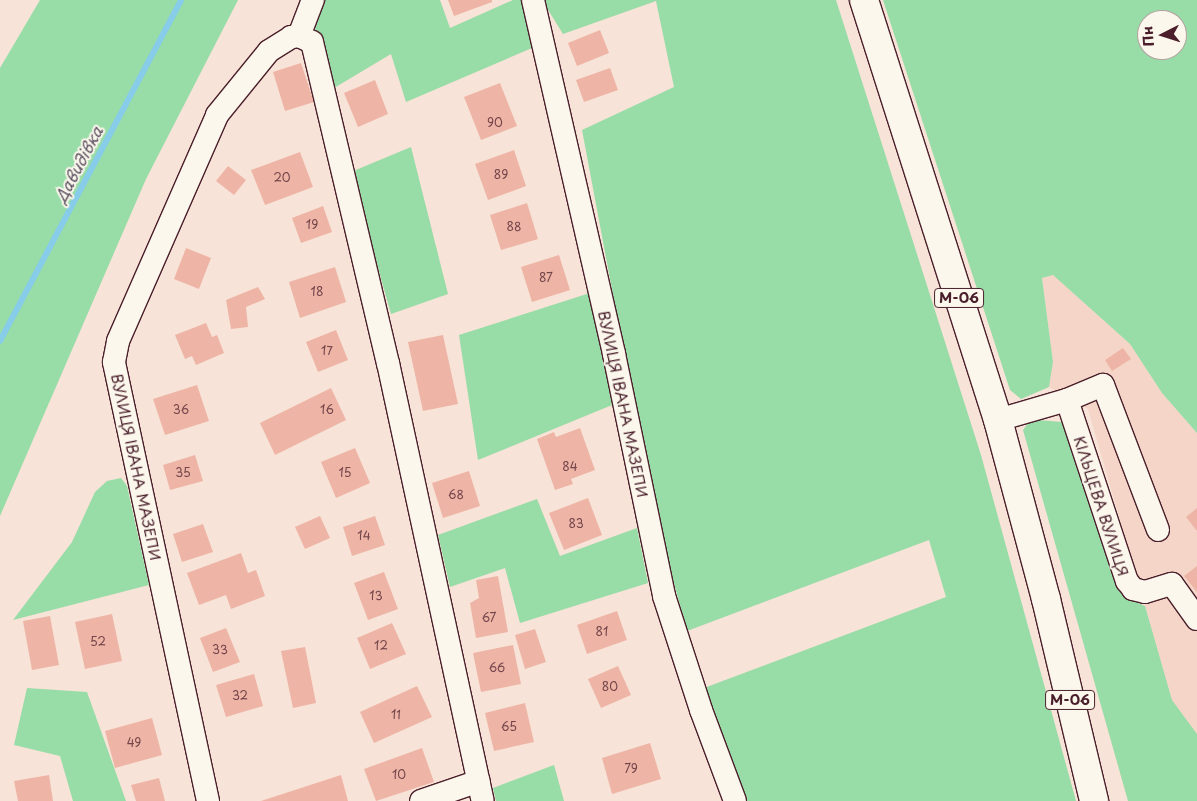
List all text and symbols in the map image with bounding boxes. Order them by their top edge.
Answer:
north arrow [1137,10,1187,60]
text: Пн [1136,25,1159,47]
house number: 90 [487,116,503,130]
water label: Давидівка [50,123,106,205]
house number: 89 [494,168,508,182]
house number: 20 [273,171,291,185]
house number: 19 [306,218,318,232]
house number: 88 [507,220,521,234]
house number: 87 [539,271,553,285]
house number: 18 [311,285,323,299]
road number: М-06 [934,286,984,310]
street label: ВУЛИЦЯ ІВАНА МАЗЕПИ [595,309,653,499]
house number: 17 [321,344,333,358]
street label: ВУЛИЦЯ ІВАНА МАЗЕПИ [108,372,166,562]
house number: 36 [173,403,189,417]
house number: 16 [320,403,334,417]
street label: КІЛЬЦЕВА ВУЛИЦЯ [1071,434,1133,578]
house number: 84 [562,460,578,474]
house number: 35 [175,466,191,480]
house number: 15 [338,466,352,480]
house number: 68 [448,488,464,502]
house number: 83 [568,517,584,531]
house number: 14 [357,529,371,543]
house number: 13 [369,589,383,603]
house number: 67 [482,611,496,625]
house number: 81 [596,625,608,639]
house number: 52 [90,635,106,649]
house number: 12 [374,639,388,653]
house number: 33 [212,643,228,657]
house number: 66 [489,661,505,675]
house number: 80 [602,680,618,694]
road number: М-06 [1045,688,1095,712]
house number: 32 [232,689,248,703]
house number: 11 [391,708,401,722]
house number: 65 [501,720,517,734]
house number: 49 [127,736,141,750]
house number: 79 [624,762,638,776]
house number: 10 [392,768,406,782]

